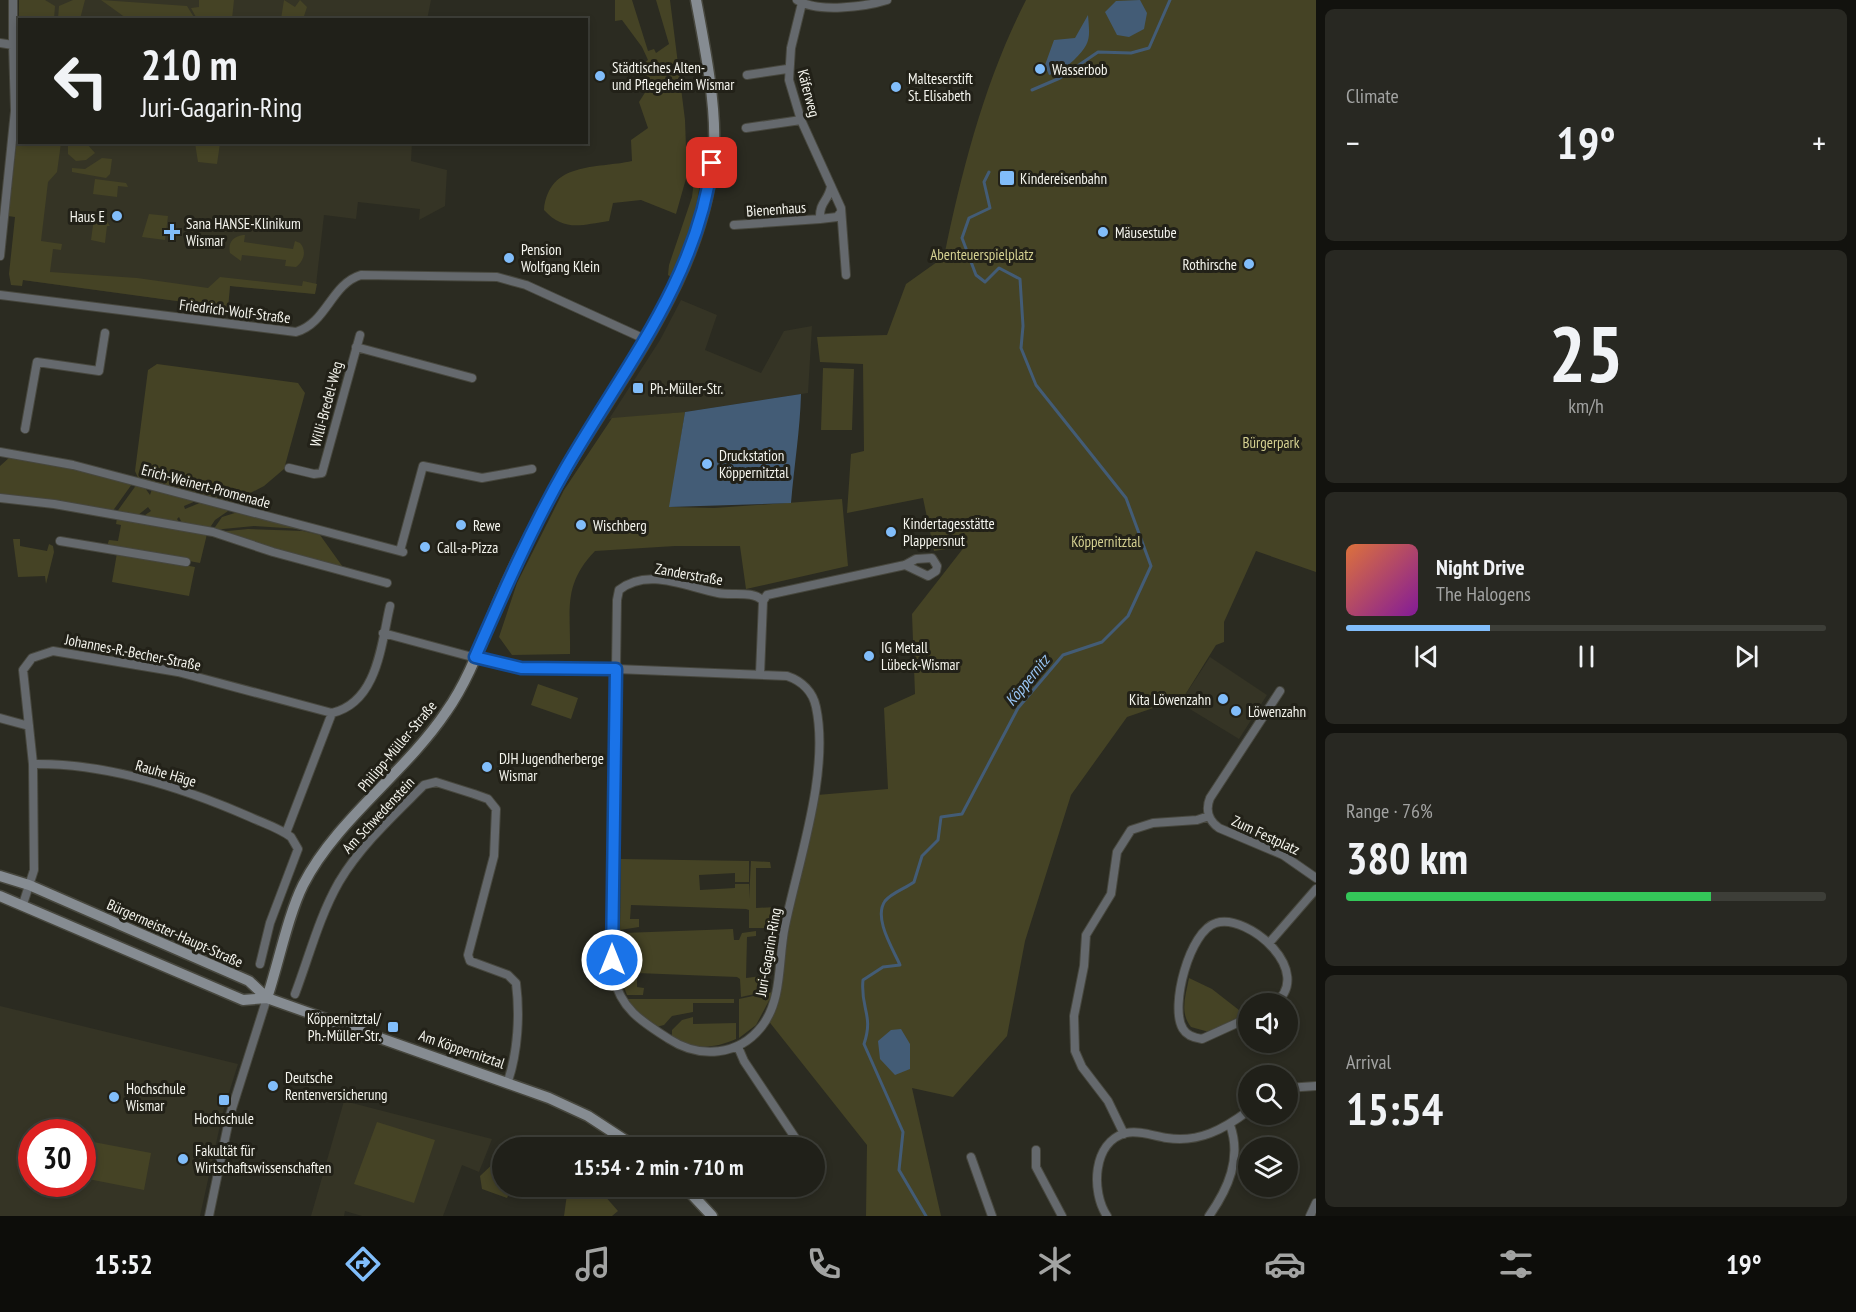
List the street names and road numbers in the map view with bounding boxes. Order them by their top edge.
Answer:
street label: Käferweg [794,67,824,119]
street label: Bienenhaus [745,197,807,221]
street label: Friedrich-Wolf-Straße [178,295,292,327]
street label: Willi-Bredel-Weg [305,359,347,449]
street label: Erich-Weinert-Promenade [139,460,273,512]
street label: Zanderstraße [654,559,724,589]
street label: Johannes-R.-Becher-Straße [62,629,203,675]
street label: Philipp-Müller-Straße [354,697,440,795]
street label: Rauhe Häge [133,755,199,791]
street label: Am Schwedenstein [338,773,418,857]
street label: Zum Festplatz [1229,811,1303,859]
street label: Bürgermeister-Haupt-Straße [104,894,246,972]
street label: Juri-Gagarin-Ring [751,906,785,999]
street label: Am Köppernitztal [417,1025,508,1073]

